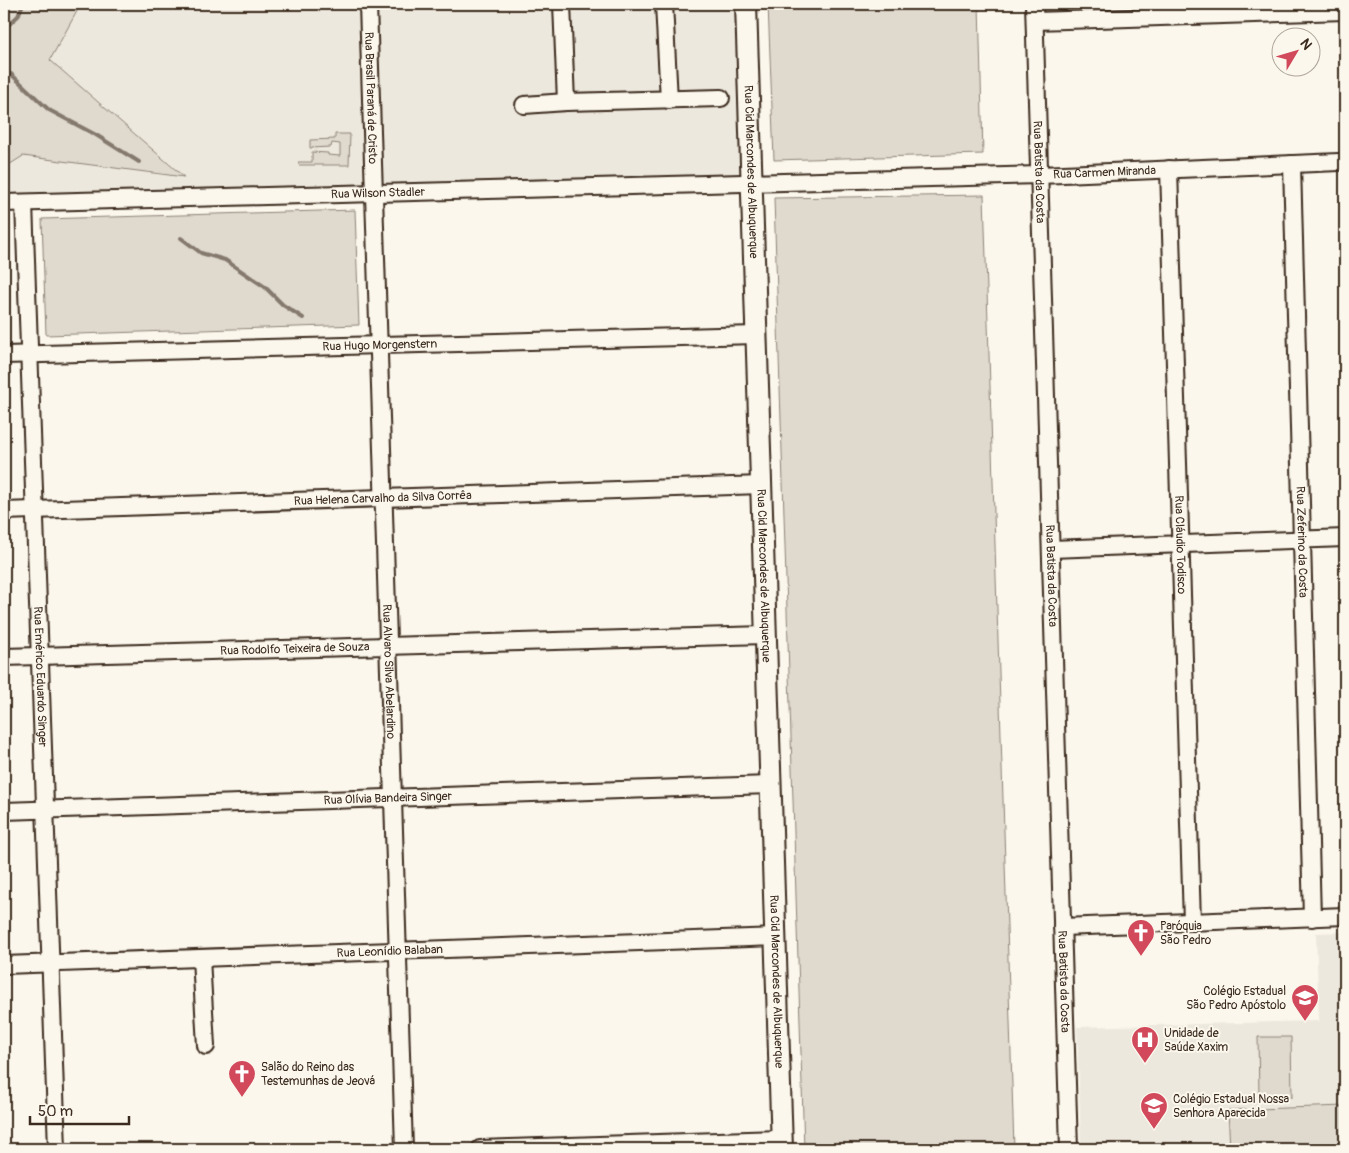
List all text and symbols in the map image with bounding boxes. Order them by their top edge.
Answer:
north arrow [1272,28,1322,78]
street label: Rua Brasil Paraná de Cristo [361,32,381,165]
text: N [1296,35,1315,53]
street label: Rua Cid Marcondes de Albuquerque [741,85,762,259]
street label: Rua Batista da Costa [1030,121,1048,224]
street label: Rua Carmen Miranda [1053,162,1157,182]
street label: Rua Wilson Stadler [331,184,426,202]
street label: Rua Hugo Morgenstern [322,336,438,354]
street label: Rua Zeferino da Costa [1293,486,1311,598]
street label: Rua Helena Carvalho da Silva Corrêa [294,487,472,509]
street label: Rua Cid Marcondes de Albuquerque [754,489,774,663]
street label: Rua Cláudio Todisco [1171,495,1190,595]
street label: Rua Batista da Costa [1042,524,1061,628]
street label: Rua Alvaro Silva Abelardino [379,604,399,740]
street label: Rua Emérico Eduardo Singer [31,606,50,748]
street label: Rua Rodolfo Teixeira de Souza [220,639,370,658]
street label: Rua Olívia Bandeira Singer [323,788,453,808]
street label: Rua Cid Marcondes de Albuquerque [767,895,787,1069]
church icon: Paróquia São Pedro [1126,918,1156,957]
place label: Paróquia São Pedro [1160,919,1212,948]
street label: Rua Batista da Costa [1055,930,1073,1033]
street label: Rua Leonídio Balaban [336,942,443,960]
school or university icon: Colégio Estadual São Pedro Apóstolo [1290,983,1320,1022]
place label: Colégio Estadual São Pedro Apóstolo [1186,984,1287,1013]
hospital icon: Unidade de Saúde Xaxim [1130,1025,1160,1064]
place label: Unidade de Saúde Xaxim [1164,1026,1229,1055]
church icon: Salão do Reino das Testemunhas de Jeová [227,1059,257,1098]
place label: Salão do Reino das Testemunhas de Jeová [261,1060,376,1089]
school or university icon: Colégio Estadual Nossa Senhora Aparecida [1139,1091,1169,1130]
place label: Colégio Estadual Nossa Senhora Aparecida [1173,1092,1290,1121]
scale bar [30,1093,129,1125]
text: 50 m [38,1102,73,1121]

